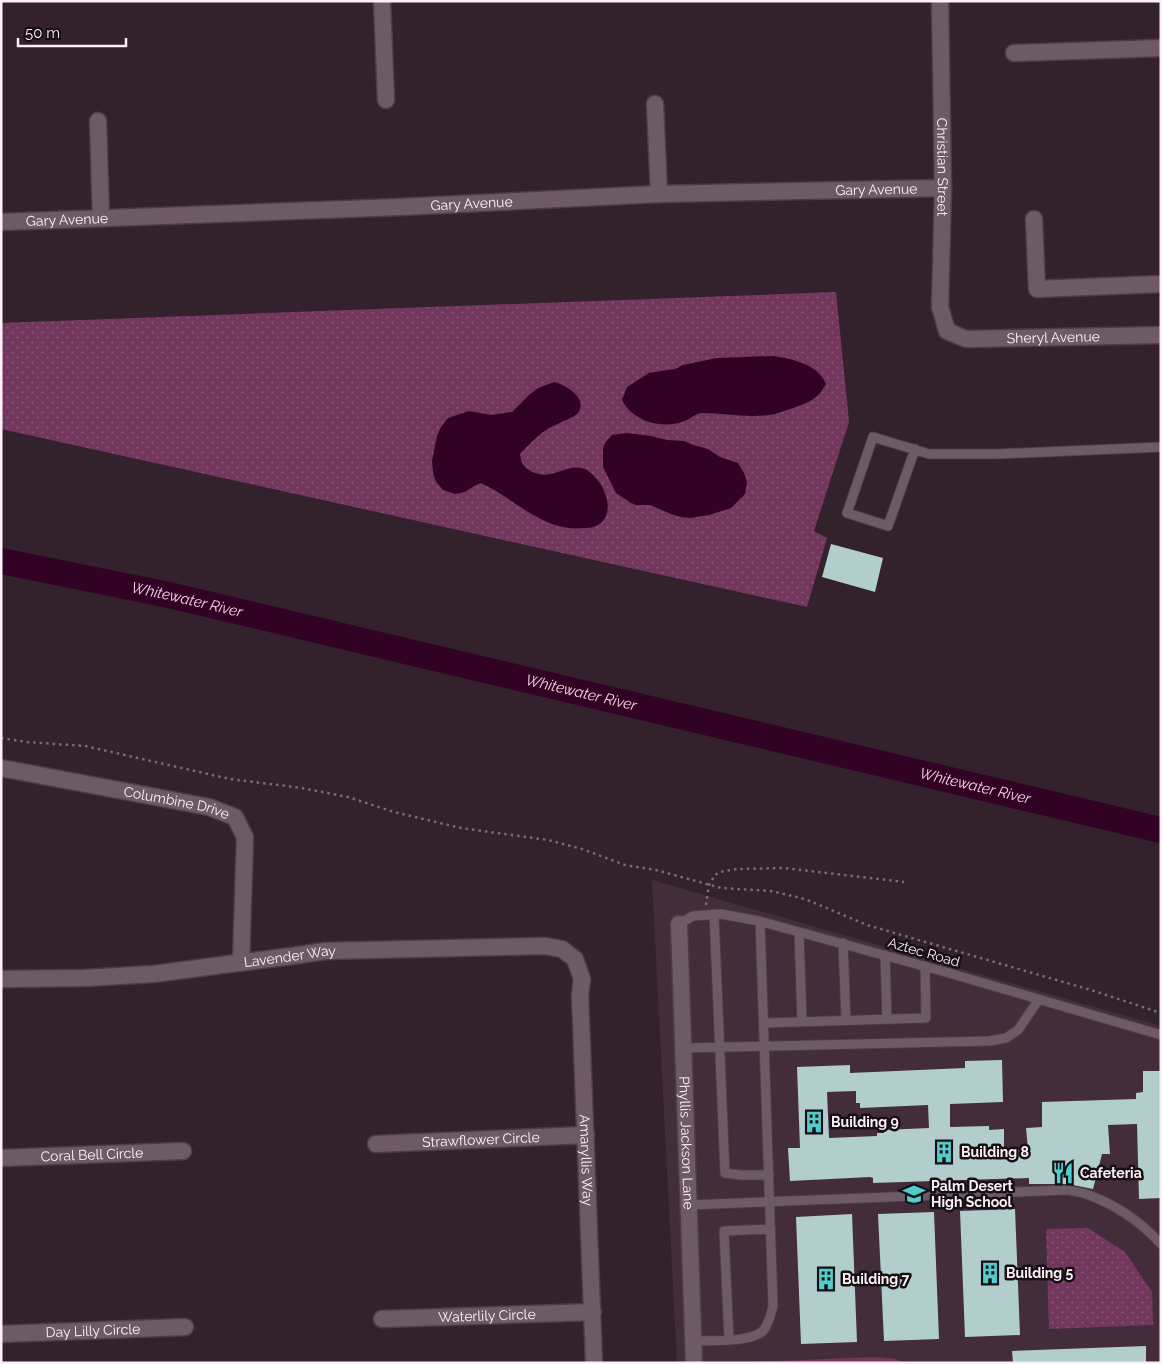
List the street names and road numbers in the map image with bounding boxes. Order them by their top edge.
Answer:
street label: Christian Street [934,118,951,217]
street label: Gary Avenue [835,181,918,198]
street label: Gary Avenue [430,193,513,213]
street label: Gary Avenue [26,210,108,229]
street label: Sheryl Avenue [1007,328,1100,346]
street label: Columbine Drive [122,783,232,822]
street label: Aztec Road [886,934,962,970]
street label: Lavender Way [243,943,336,970]
street label: Phyllis Jackson Lane [676,1076,697,1210]
street label: Amaryllis Way [577,1114,596,1207]
street label: Strawflower Circle [422,1129,540,1150]
street label: Coral Bell Circle [40,1145,144,1164]
street label: Waterlily Circle [438,1306,536,1325]
street label: Day Lilly Circle [45,1321,141,1340]

